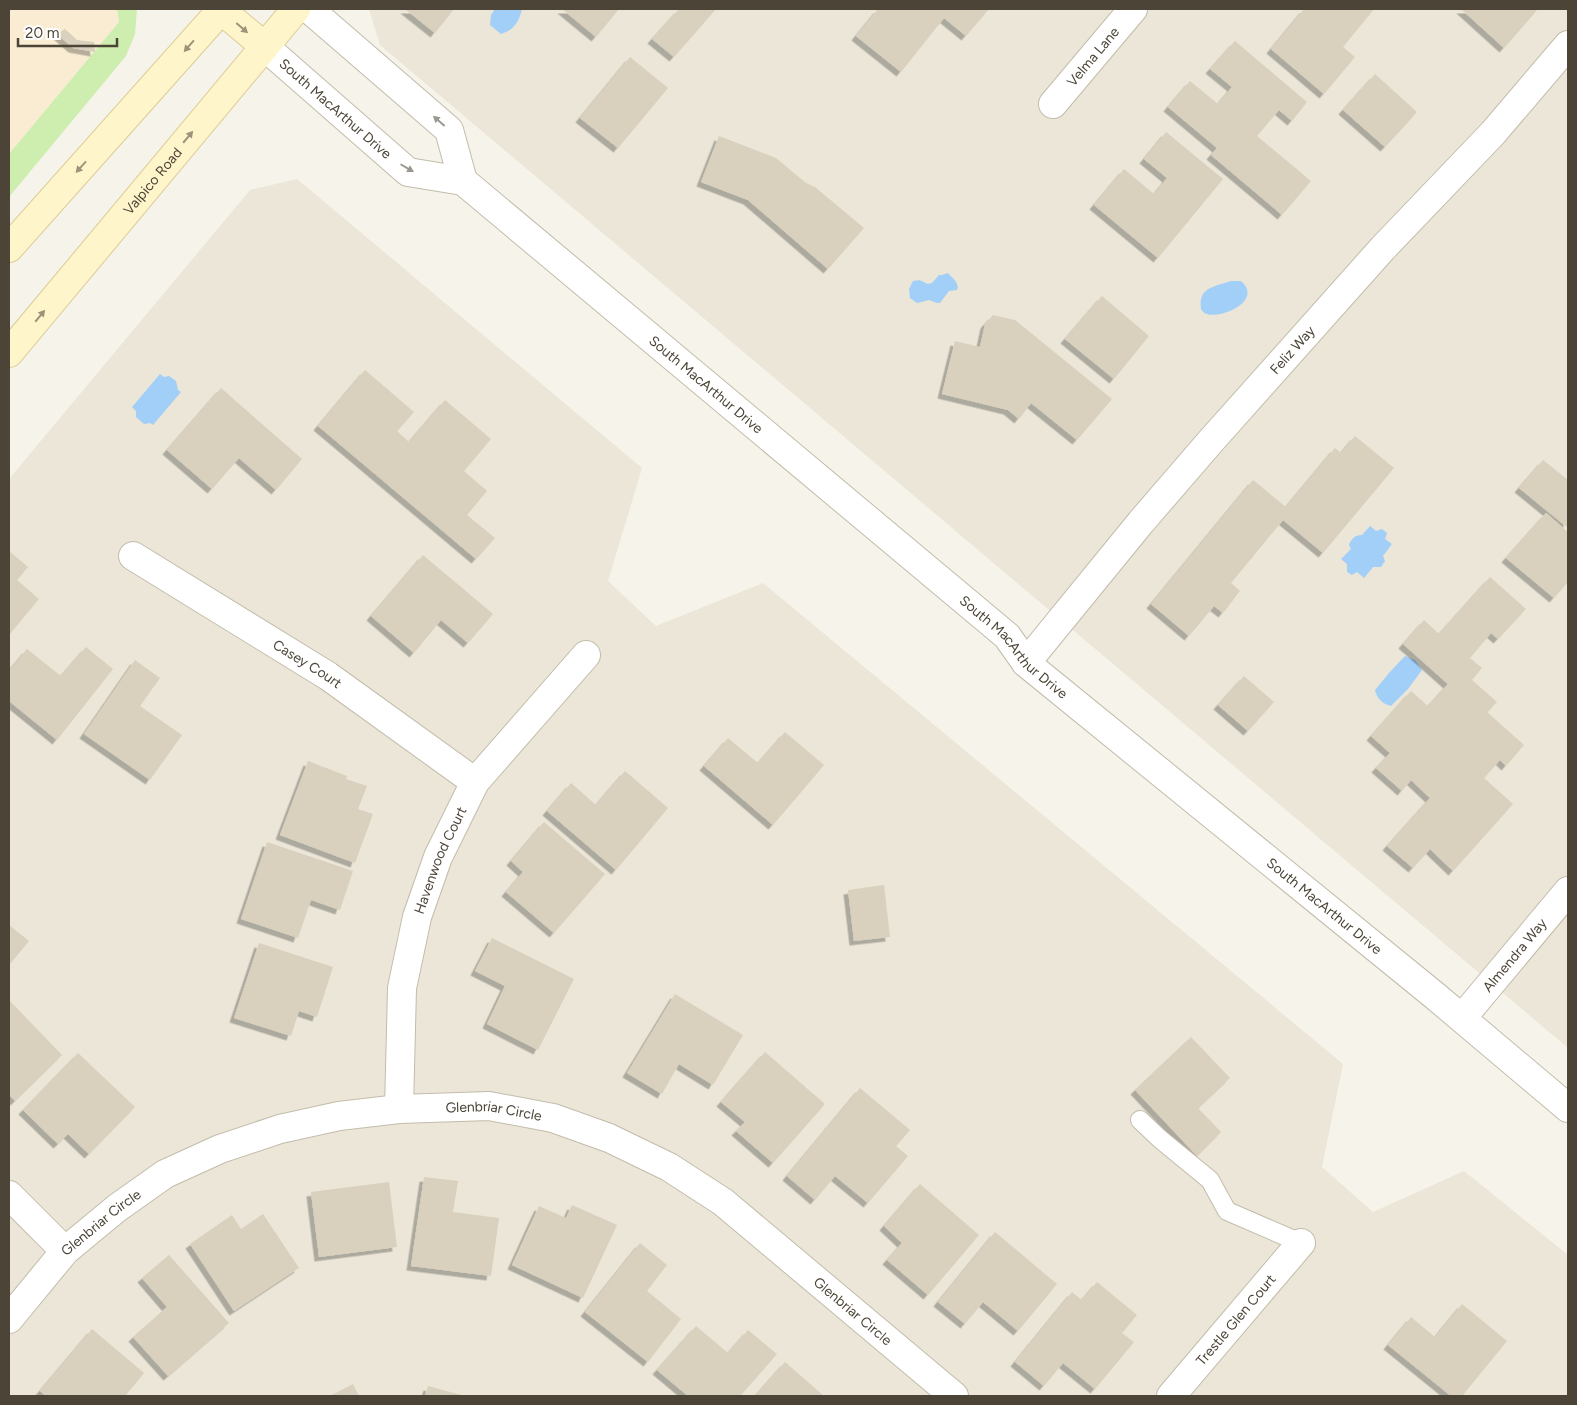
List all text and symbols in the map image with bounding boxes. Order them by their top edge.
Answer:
scale bar [18,15,116,47]
one-way arrow [236,22,248,34]
street label: Velma Lane [1064,23,1123,90]
text: 20 m [25,24,59,42]
one-way arrow [184,40,195,53]
street label: South MacArthur Drive [276,55,395,163]
one-way arrow [433,116,445,127]
one-way arrow [183,131,194,144]
street label: Valpico Road [120,144,186,218]
one-way arrow [75,161,87,173]
one-way arrow [400,164,414,173]
one-way arrow [34,309,45,322]
street label: Feliz Way [1266,322,1319,378]
street label: South MacArthur Drive [645,332,767,437]
street label: South MacArthur Drive [956,592,1071,703]
street label: Casey Court [270,636,345,692]
street label: Havenwood Court [411,804,471,916]
street label: South MacArthur Drive [1263,854,1385,958]
street label: Almendra Way [1479,915,1551,996]
street label: Glenbriar Circle [445,1098,544,1125]
street label: Glenbriar Circle [58,1186,145,1260]
street label: Trestle Glen Court [1193,1271,1280,1369]
street label: Glenbriar Circle [810,1274,895,1349]

